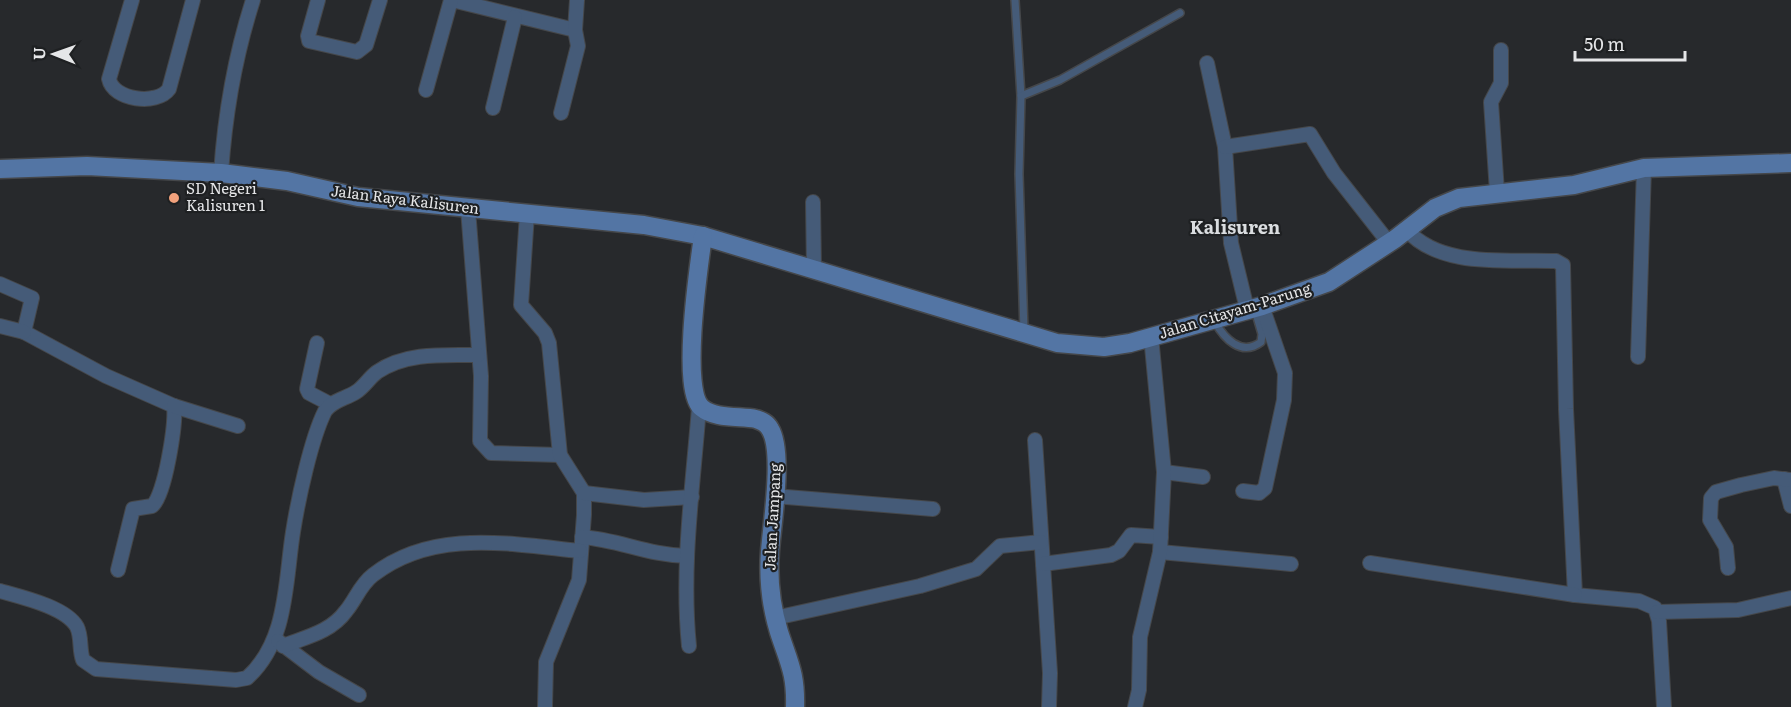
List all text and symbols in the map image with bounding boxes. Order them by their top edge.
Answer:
north arrow [24,24,84,84]
scale bar [1575,24,1684,62]
text: 50 m [1584,30,1625,57]
text: U [26,47,50,60]
place label: SD Negeri Kalisuren 1 [186,176,265,216]
street label: Jalan Raya Kalisuren [330,178,481,219]
marker: SD Negeri Kalisuren 1 [167,191,181,205]
district label: Kalisuren [1190,213,1281,240]
street label: Jalan Citayam-Parung [1156,275,1314,344]
street label: Jalan Jampang [757,462,786,571]

